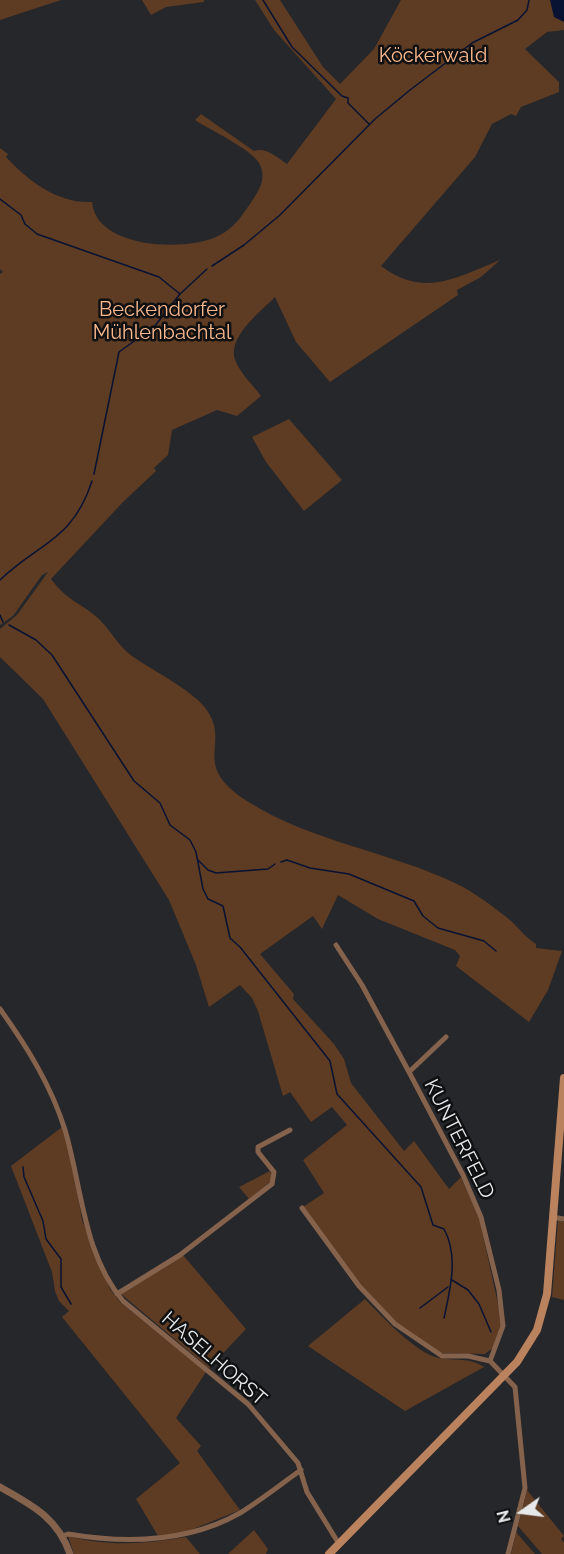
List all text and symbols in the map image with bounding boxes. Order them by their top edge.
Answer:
park label: Köckerwald [379,44,487,68]
park label: Beckendorfer Mühlenbachtal [93,298,231,345]
street label: KUNTERFELD [419,1075,499,1203]
street label: HASELHORST [157,1307,271,1411]
north arrow [492,1482,552,1542]
text: N [493,1508,515,1525]

